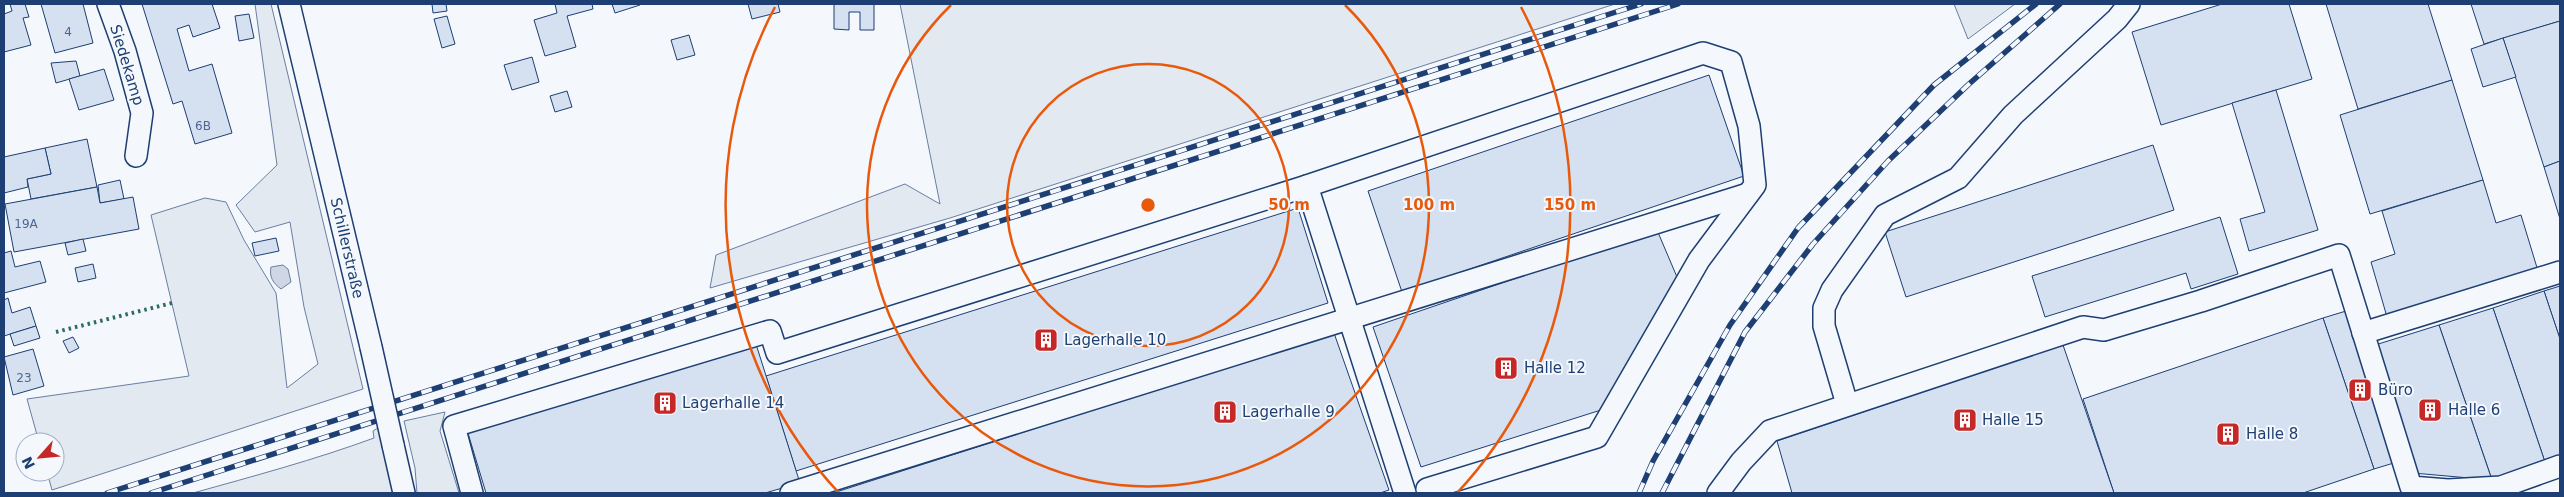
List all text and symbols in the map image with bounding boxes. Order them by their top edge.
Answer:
street label: Siedekamp [106,22,148,108]
house number: 4 [64,25,72,39]
house number: 6B [195,119,211,133]
street label: Schillerstraße [327,196,367,300]
centre of rings [1139,196,1157,214]
text: 50 m [1268,196,1310,214]
text: 100 m [1403,196,1455,214]
text: 150 m [1544,196,1596,214]
house number: 19A [14,217,39,231]
building icon: Lagerhalle 10 [1033,327,1059,353]
place label: Lagerhalle 10 [1064,331,1166,349]
building icon: Halle 12 [1493,355,1519,381]
place label: Halle 12 [1524,359,1586,377]
house number: 23 [16,371,32,385]
building icon: Büro [2347,377,2373,403]
place label: Büro [2378,381,2413,399]
building icon: Lagerhalle 14 [652,390,678,416]
place label: Lagerhalle 14 [682,394,784,412]
building icon: Halle 6 [2417,397,2443,423]
building icon: Lagerhalle 9 [1212,399,1238,425]
place label: Halle 6 [2448,401,2500,419]
place label: Lagerhalle 9 [1242,403,1335,421]
building icon: Halle 15 [1952,407,1978,433]
place label: Halle 15 [1982,411,2044,429]
building icon: Halle 8 [2215,421,2241,447]
place label: Halle 8 [2246,425,2298,443]
north arrow [15,432,65,482]
text: N [19,454,38,472]

